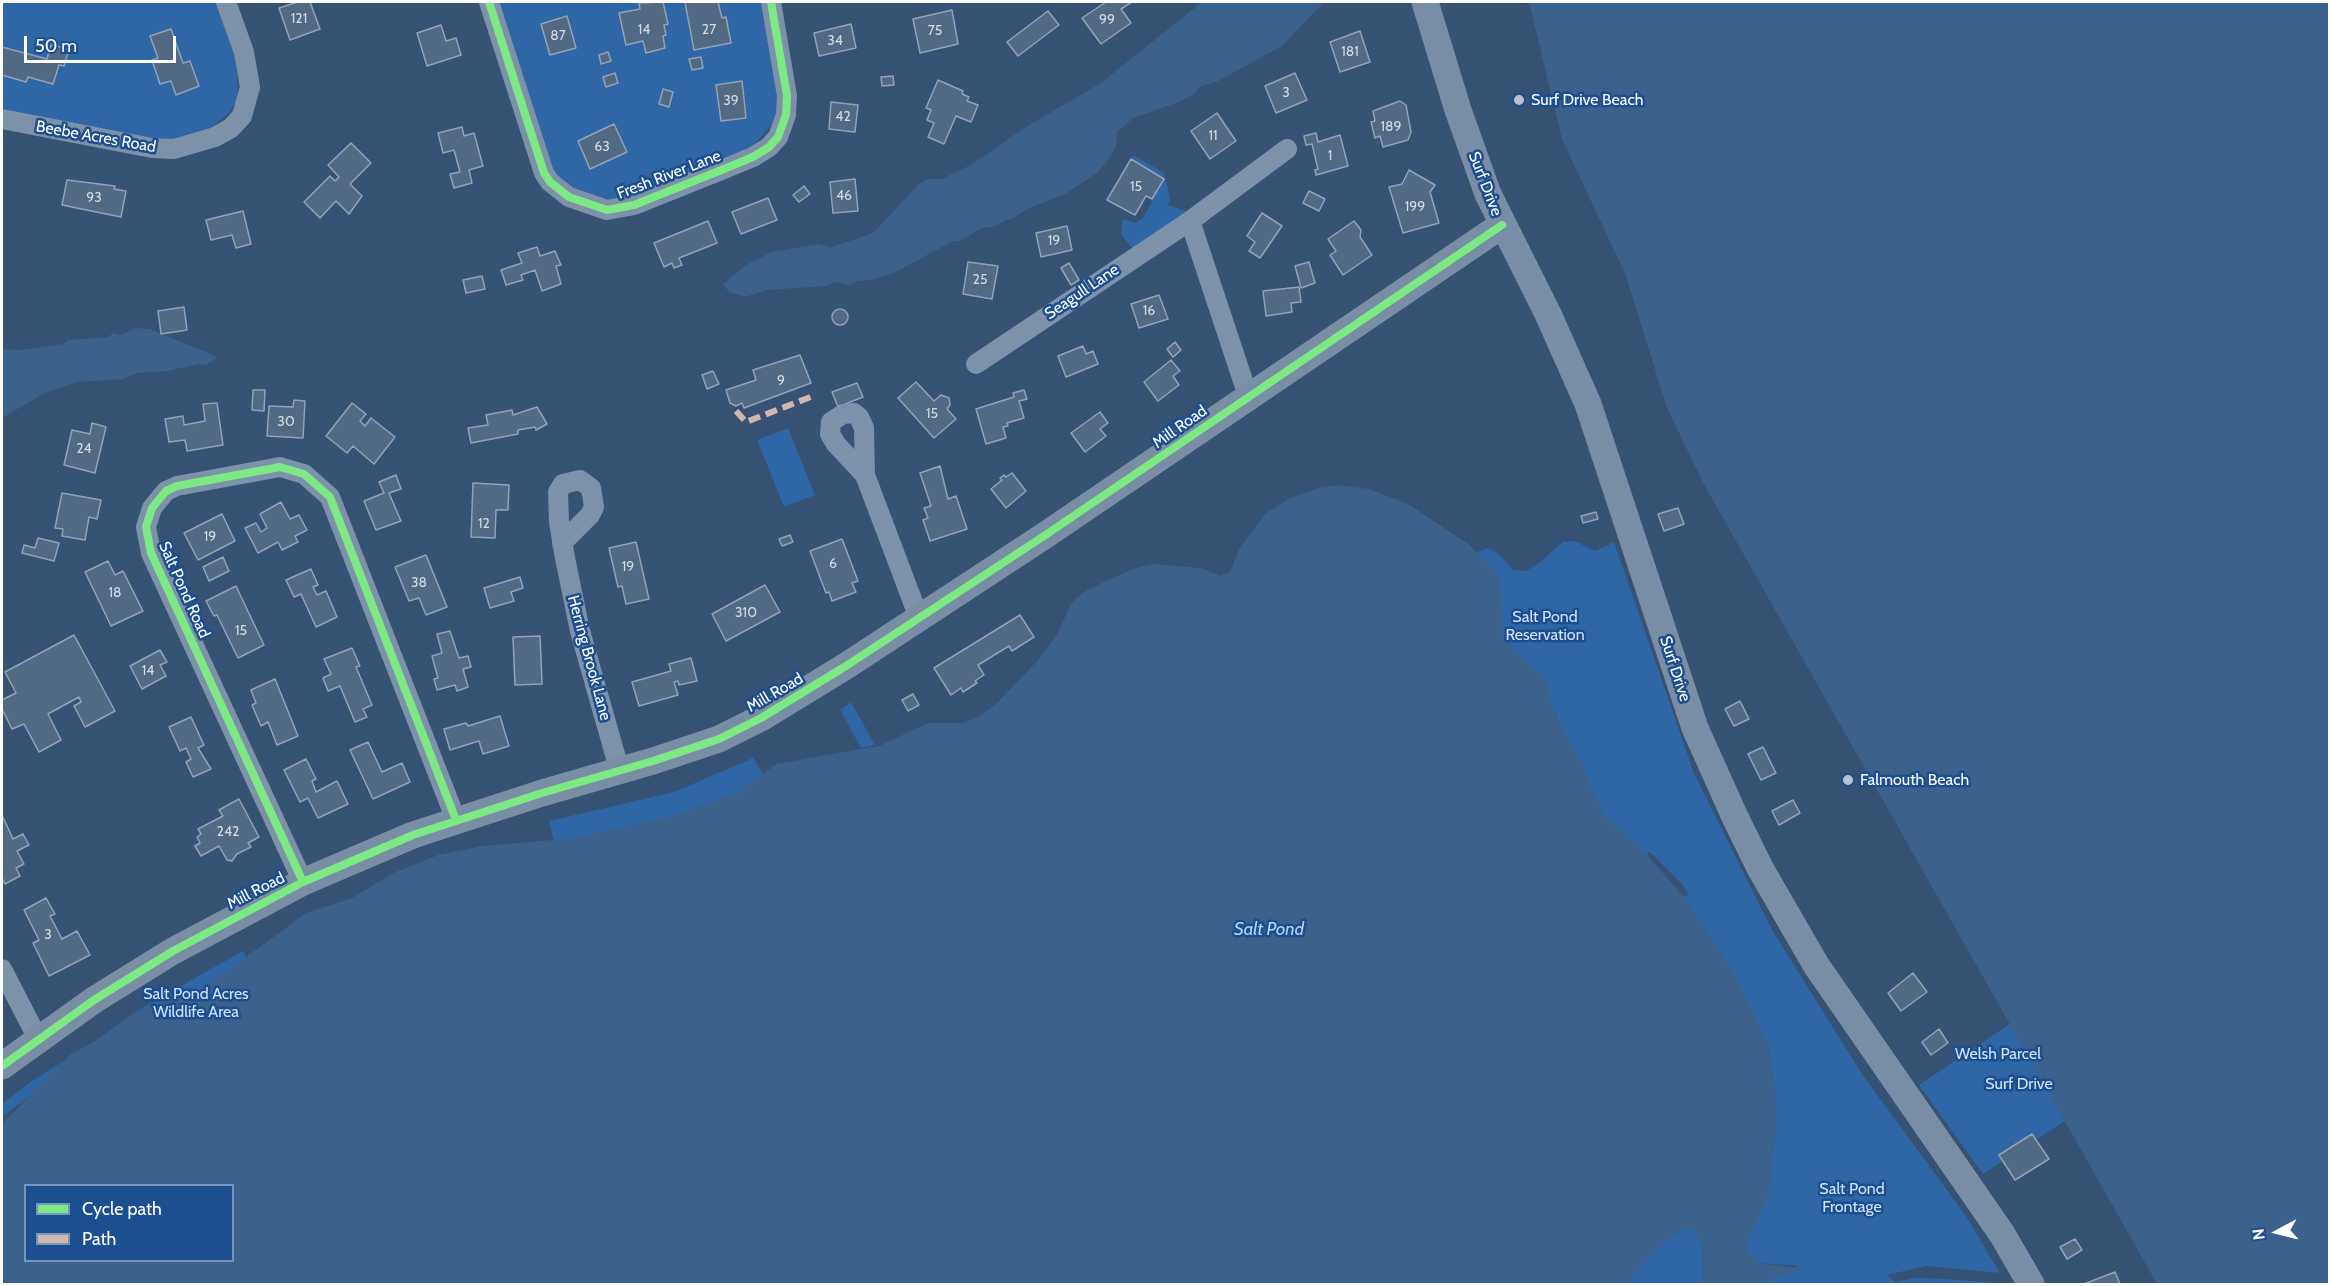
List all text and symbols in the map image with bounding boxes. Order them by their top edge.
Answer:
house number: 121 [291,11,307,27]
house number: 99 [1099,12,1115,28]
house number: 14 [638,22,650,38]
house number: 27 [702,22,716,38]
house number: 75 [928,23,942,39]
scale bar [27,24,178,62]
house number: 87 [550,28,566,44]
house number: 34 [827,33,843,49]
text: 50 m [35,35,77,57]
house number: 181 [1341,44,1359,60]
house number: 3 [1282,85,1290,101]
place label: Surf Drive Beach [1531,90,1643,110]
house number: 39 [723,93,739,109]
marker: Surf Drive Beach [1512,93,1526,107]
house number: 42 [835,109,851,125]
street label: Beebe Acres Road [34,117,158,157]
house number: 189 [1381,119,1401,135]
house number: 11 [1208,128,1218,144]
house number: 63 [594,139,610,155]
street label: Fresh River Lane [614,146,724,204]
house number: 1 [1328,148,1332,164]
street label: Surf Drive [1464,149,1506,219]
house number: 15 [1130,179,1142,195]
house number: 46 [836,188,852,204]
house number: 93 [86,190,102,206]
house number: 199 [1405,199,1425,215]
house number: 19 [1048,233,1060,249]
street label: Seagull Lane [1041,260,1123,324]
house number: 25 [973,272,987,288]
house number: 16 [1143,303,1155,319]
house number: 9 [777,373,785,389]
street label: Mill Road [1149,401,1211,453]
house number: 15 [926,406,938,422]
house number: 30 [277,414,295,430]
house number: 24 [76,441,92,457]
house number: 12 [478,516,490,532]
house number: 19 [204,529,216,545]
street label: Salt Pond Road [154,539,214,641]
house number: 6 [829,556,837,572]
house number: 19 [622,559,634,575]
house number: 38 [411,575,427,591]
house number: 18 [108,585,122,601]
street label: Herring Brook Lane [563,593,615,723]
house number: 310 [735,605,757,621]
park label: Salt Pond Reservation [1505,607,1585,645]
house number: 15 [235,623,247,639]
street label: Surf Drive [1655,634,1695,704]
house number: 14 [142,663,154,679]
street label: Mill Road [743,669,807,717]
place label: Falmouth Beach [1860,770,1969,790]
marker: Falmouth Beach [1841,773,1855,787]
house number: 242 [217,824,239,840]
street label: Mill Road [224,868,288,914]
water label: Salt Pond [1234,919,1304,941]
house number: 3 [44,927,52,943]
park label: Salt Pond Acres Wildlife Area [143,984,249,1022]
park label: Welsh Parcel [1955,1044,2041,1064]
park label: Surf Drive [1985,1074,2053,1094]
park label: Salt Pond Frontage [1819,1179,1885,1217]
legend [24,1184,234,1262]
text: Cycle path [82,1198,162,1220]
north arrow [2247,1202,2307,1262]
text: N [2249,1227,2269,1241]
text: Path [82,1228,116,1250]

